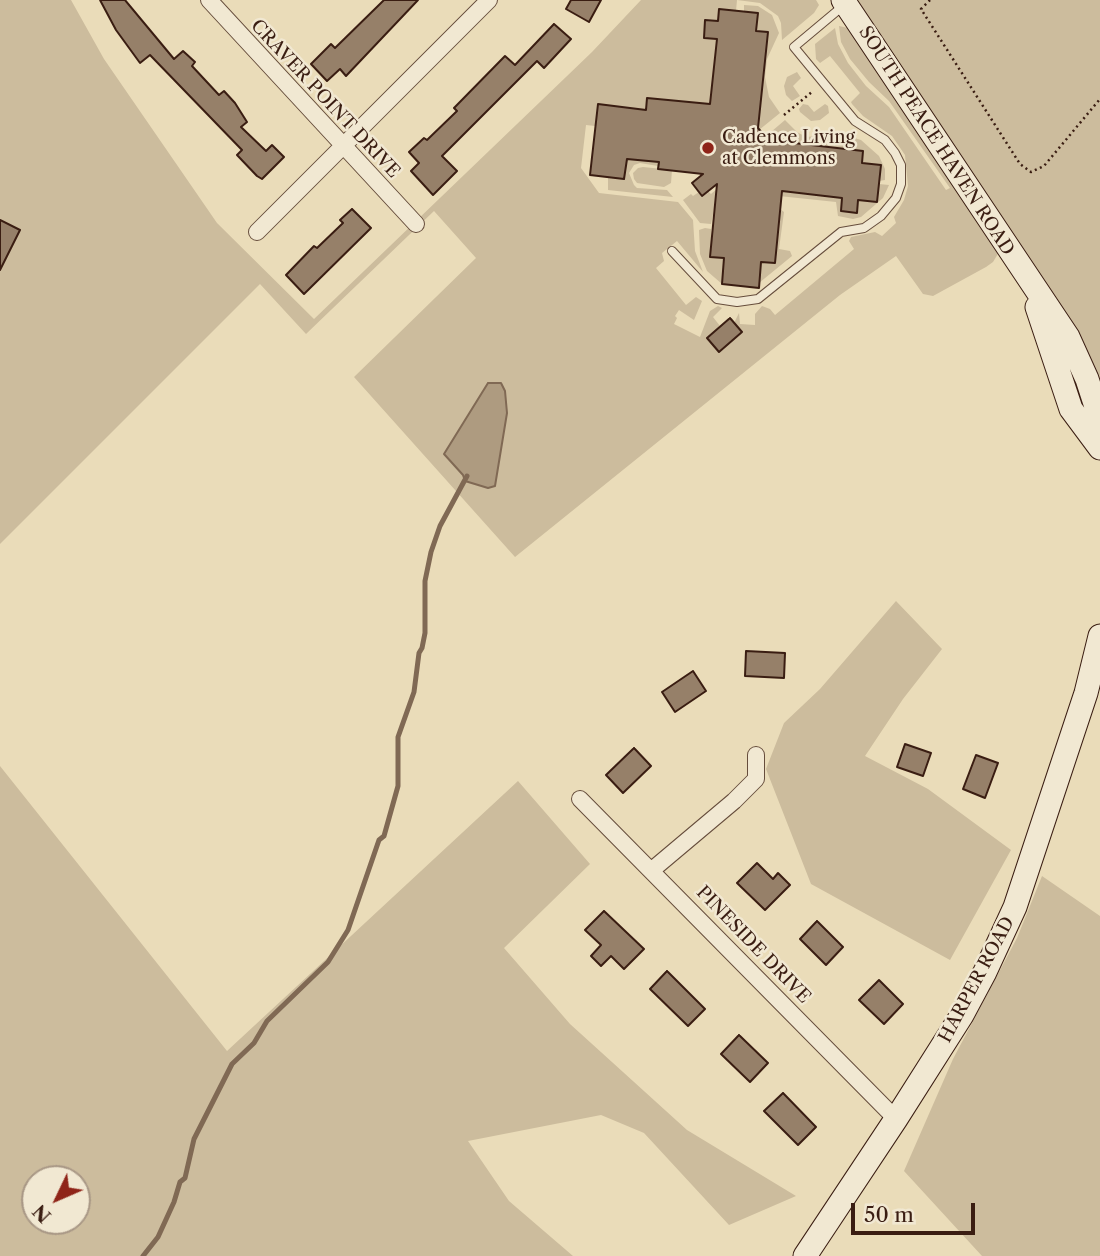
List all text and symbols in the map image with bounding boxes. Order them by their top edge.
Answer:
street label: CRAVER POINT DRIVE [246,15,404,183]
street label: SOUTH PEACE HAVEN ROAD [854,22,1018,260]
place label: Cadence Living at Clemmons [722,127,855,170]
marker: Cadence Living at Clemmons [700,140,716,156]
street label: PINESIDE DRIVE [691,882,815,1008]
street label: HARPER ROAD [935,913,1019,1047]
north arrow [21,1165,91,1235]
scale bar [855,1190,979,1234]
text: N [28,1200,56,1227]
text: 50 m [864,1202,914,1227]

